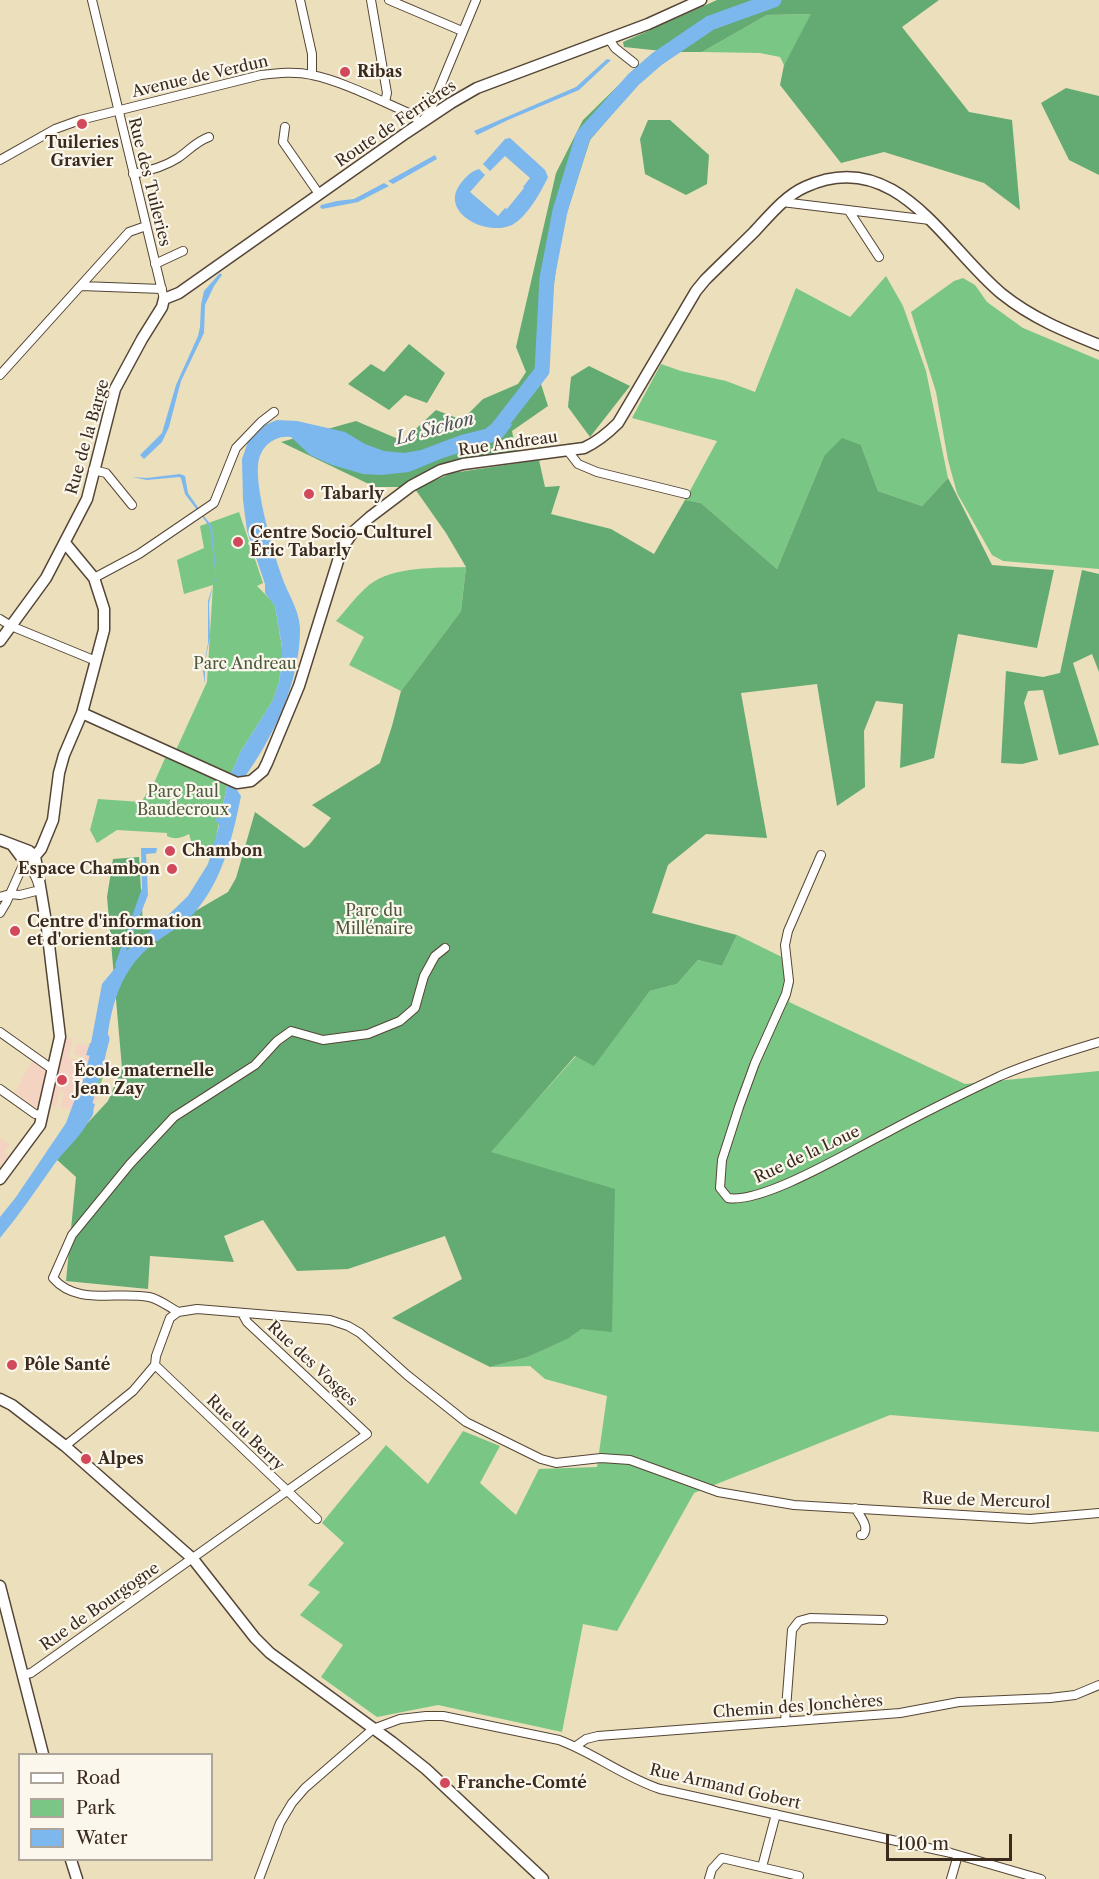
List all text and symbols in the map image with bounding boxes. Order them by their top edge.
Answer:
street label: Avenue de Verdun [130,52,270,102]
place label: Ribas [357,62,402,82]
marker: Ribas [338,65,352,79]
street label: Route de Ferrières [332,76,460,172]
street label: Rue des Tuileries [124,116,174,248]
marker: Tuileries Gravier [75,117,89,131]
place label: Tuileries Gravier [45,133,119,171]
street label: Rue de la Barge [62,377,114,497]
water label: Le Sichon [393,408,477,450]
street label: Rue Andreau [457,428,559,460]
place label: Tabarly [321,484,384,504]
marker: Tabarly [302,487,316,501]
place label: Centre Socio-Culturel Éric Tabarly [250,523,432,561]
marker: Centre Socio-Culturel Éric Tabarly [231,535,245,549]
park label: Parc Andreau [193,654,297,674]
park label: Parc Paul Baudecroux [137,782,229,820]
place label: Chambon [182,841,263,861]
marker: Chambon [163,844,177,858]
place label: Espace Chambon [18,859,160,879]
marker: Espace Chambon [165,862,179,876]
park label: Parc du Millénaire [335,901,413,939]
place label: Centre d'information et d'orientation [27,912,202,950]
marker: Centre d'information et d'orientation [8,924,22,938]
place label: École maternelle Jean Zay [74,1061,214,1099]
marker: École maternelle Jean Zay [55,1073,69,1087]
street label: Rue de la Loue [751,1122,863,1188]
street label: Rue des Vosges [263,1317,361,1411]
place label: Pôle Santé [24,1355,110,1375]
marker: Pôle Santé [5,1358,19,1372]
street label: Rue du Berry [202,1391,288,1475]
place label: Alpes [98,1449,144,1469]
marker: Alpes [79,1452,93,1466]
street label: Rue de Mercurol [922,1489,1050,1513]
street label: Rue de Bourgogne [37,1559,163,1655]
street label: Chemin des Jonchères [712,1691,884,1723]
legend [18,1753,213,1861]
street label: Rue Armand Gobert [648,1760,802,1814]
text: Road [76,1767,121,1789]
place label: Franche-Comté [457,1773,587,1793]
marker: Franche-Comté [438,1776,452,1790]
text: Park [76,1797,115,1819]
scale bar [889,1822,1015,1860]
text: Water [76,1827,128,1849]
text: 100 m [897,1833,949,1855]

